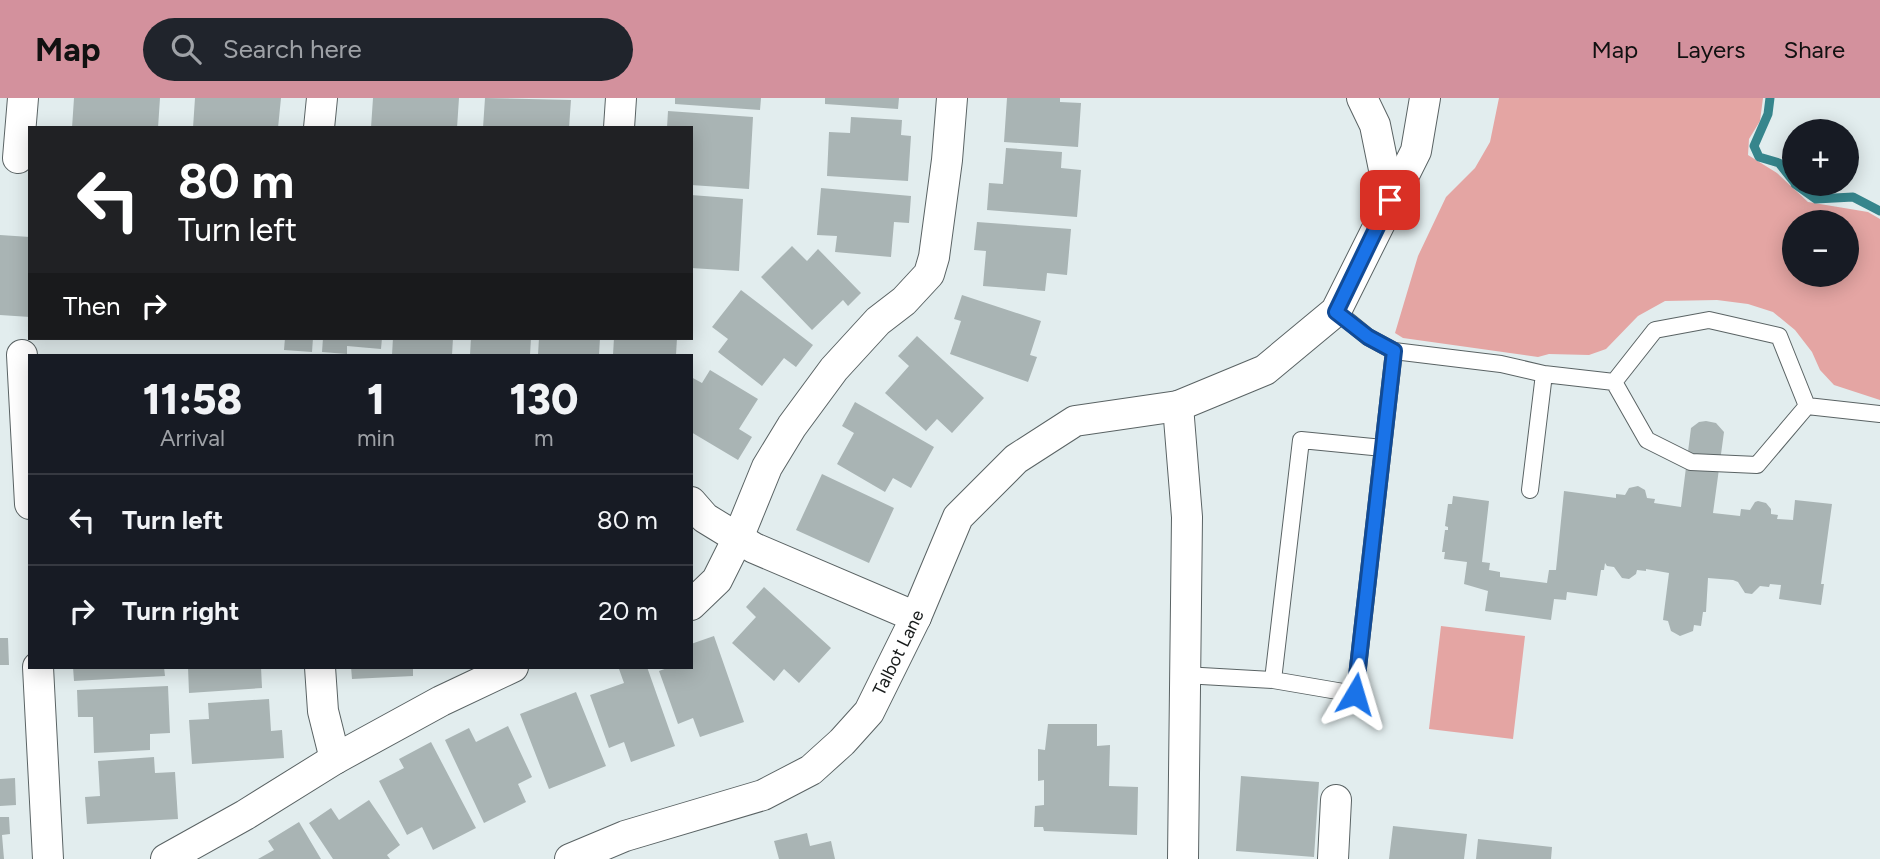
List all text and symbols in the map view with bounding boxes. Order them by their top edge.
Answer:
search box [143,18,633,81]
text: Map [35,30,101,69]
icon: search [167,30,205,68]
text: Search here [223,33,362,65]
text: Map [1591,35,1638,64]
text: Layers [1676,35,1745,64]
text: Share [1783,35,1845,64]
map controls [1782,119,1859,287]
button: + [1782,119,1859,196]
text: 80 m [178,151,294,210]
icon: left [63,154,154,245]
pin [1360,170,1420,230]
icon: arrive [1371,181,1409,219]
button: − [1782,210,1859,287]
text: Turn left [178,211,297,249]
icon: right [135,287,173,325]
text: Then [63,290,121,322]
text: 11:58 [143,374,242,425]
text: 1 [367,374,385,425]
text: 130 [509,374,578,425]
text: Arrival [160,424,225,452]
text: min [357,424,395,452]
text: m [534,424,554,452]
icon: left [63,501,101,539]
text: Turn left [122,504,223,536]
text: 80 m [597,504,658,536]
icon: right [63,592,101,630]
text: Turn right [122,595,239,627]
text: 20 m [598,595,658,627]
street label: Talbot Lane [868,607,929,699]
position arrow [1318,657,1392,731]

